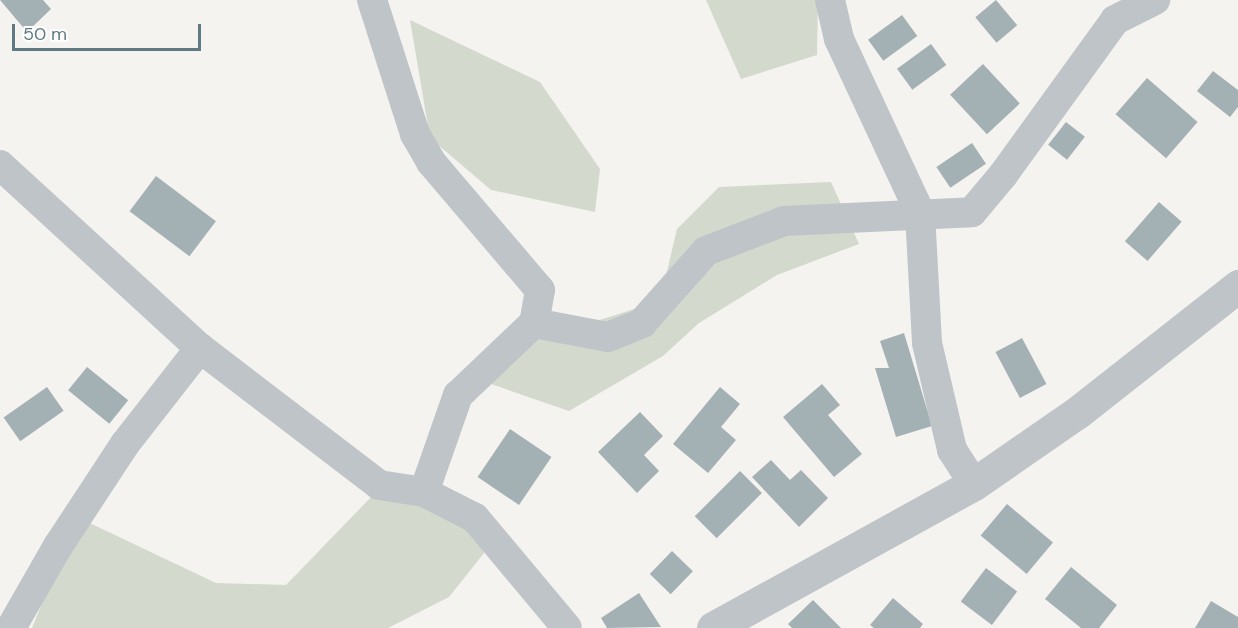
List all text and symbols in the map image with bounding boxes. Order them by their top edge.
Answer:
scale bar [15,12,204,50]
text: 50 m [23,22,67,46]

